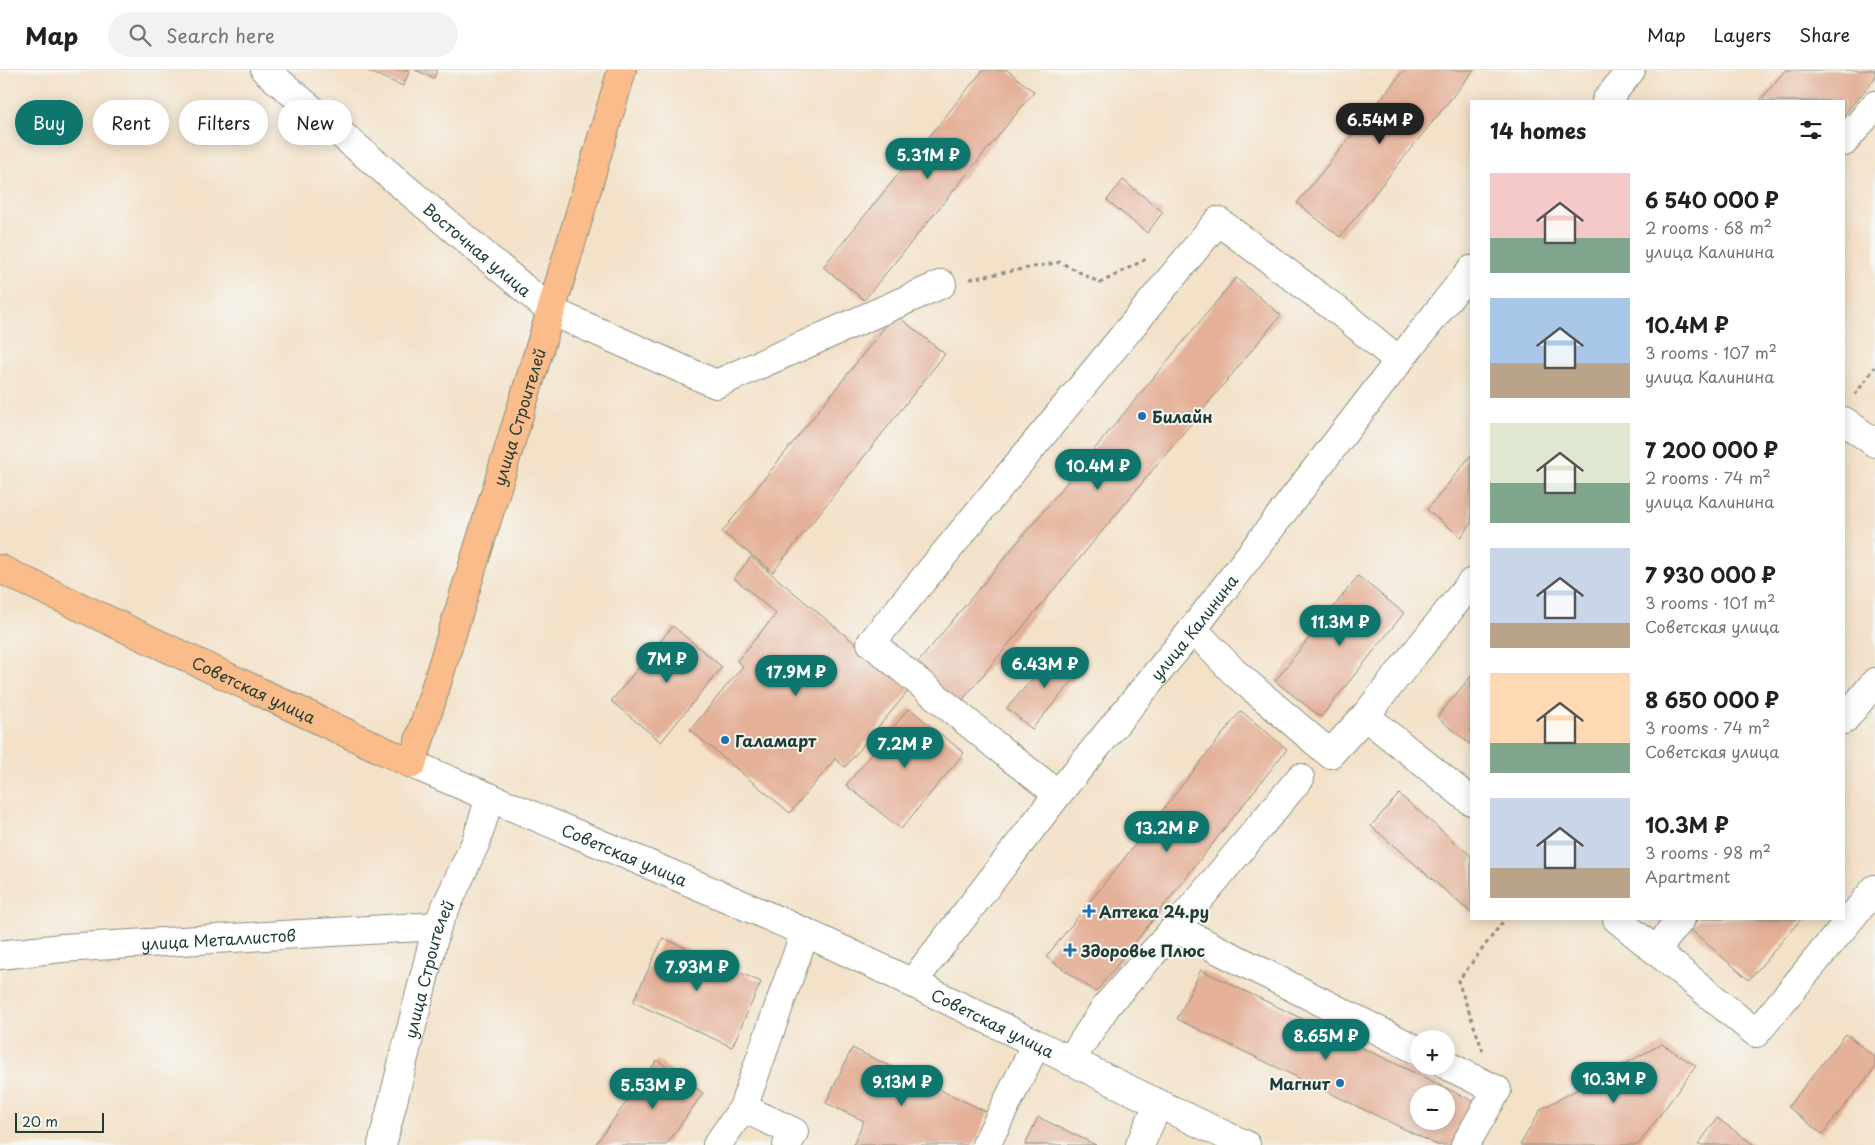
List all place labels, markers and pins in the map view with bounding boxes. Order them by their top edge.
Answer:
pin: 6.54M ₽ [1334,102,1426,145]
pin: 5.31M ₽ [882,138,974,180]
place label: Билайн [1152,404,1213,428]
marker: Билайн [1136,410,1148,422]
pin: 10.4M ₽ [1052,448,1144,491]
pin: 11.3M ₽ [1294,604,1386,647]
pin: 7M ₽ [637,642,697,684]
pin: 6.43M ₽ [999,646,1091,689]
pin: 17.9M ₽ [750,654,842,697]
pin: 7.2M ₽ [864,726,946,769]
place label: Галамарт [735,728,817,752]
marker: Галамарт [719,734,731,746]
pin: 13.2M ₽ [1121,810,1213,853]
place label: Аптека 24.ру [1099,899,1209,923]
marker: Аптека 24.ру [1083,905,1095,917]
place label: Здоровье Плюс [1080,938,1205,962]
marker: Здоровье Плюс [1063,943,1077,957]
pin: 7.93M ₽ [651,950,743,992]
pin: 8.65M ₽ [1280,1018,1372,1061]
pin: 10.3M ₽ [1568,1062,1660,1104]
pin: 9.13M ₽ [856,1064,948,1107]
pin: 5.53M ₽ [607,1068,699,1110]
place label: Магнит [1269,1071,1331,1095]
marker: Магнит [1334,1077,1346,1089]

